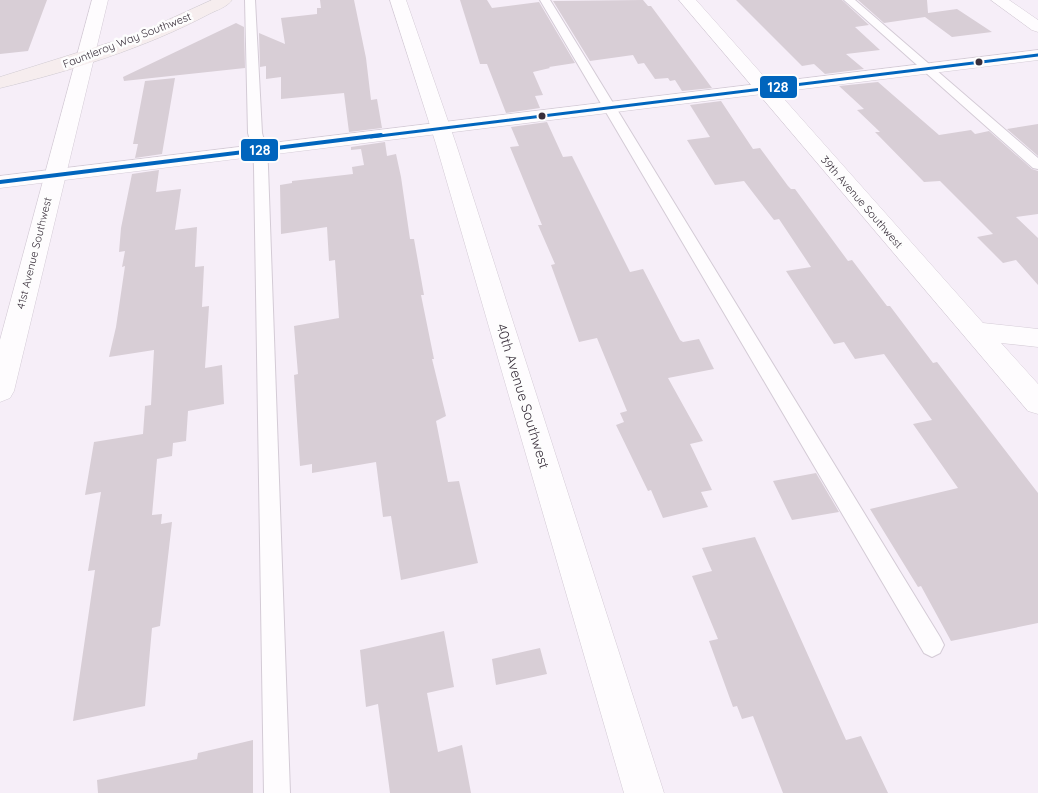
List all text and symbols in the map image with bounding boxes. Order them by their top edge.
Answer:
street label: Fauntleroy Way Southwest [61,9,193,71]
unlabelled marker [974,57,984,67]
line badge: 128 [759,75,798,99]
text: 128 [767,78,789,96]
unlabelled marker [537,111,547,121]
line badge: 128 [240,138,279,162]
text: 128 [249,141,271,159]
street label: 39th Avenue Southwest [818,153,906,251]
street label: 41st Avenue Southwest [13,195,55,310]
street label: 40th Avenue Southwest [492,321,554,471]

